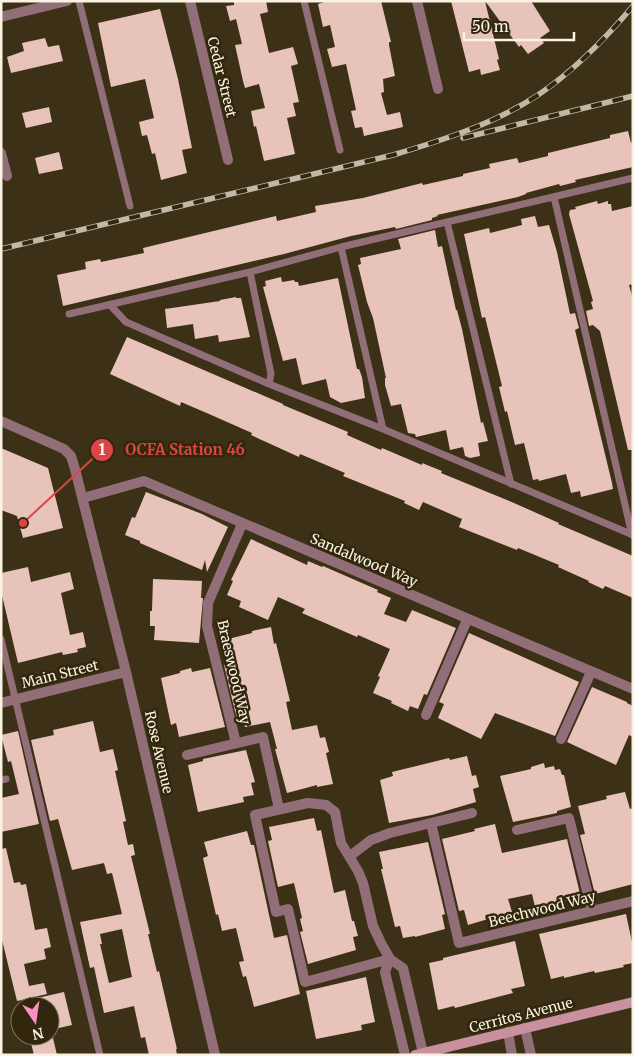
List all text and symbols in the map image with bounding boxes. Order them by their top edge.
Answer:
scale bar [464,10,574,42]
text: 50 m [472,17,509,36]
street label: Cedar Street [203,35,241,120]
callout: OCFA Station 46 [90,435,255,465]
text: 1 [99,440,106,459]
text: OCFA Station 46 [125,440,245,459]
street label: Sandalwood Way [308,529,421,591]
street label: Braeswood Way [213,618,255,727]
street label: Main Street [20,656,101,692]
street label: Rose Avenue [141,709,177,795]
street label: Beechwood Way [486,887,598,931]
street label: Cerritos Avenue [467,993,575,1037]
north arrow [10,996,60,1046]
text: N [31,1024,45,1044]

